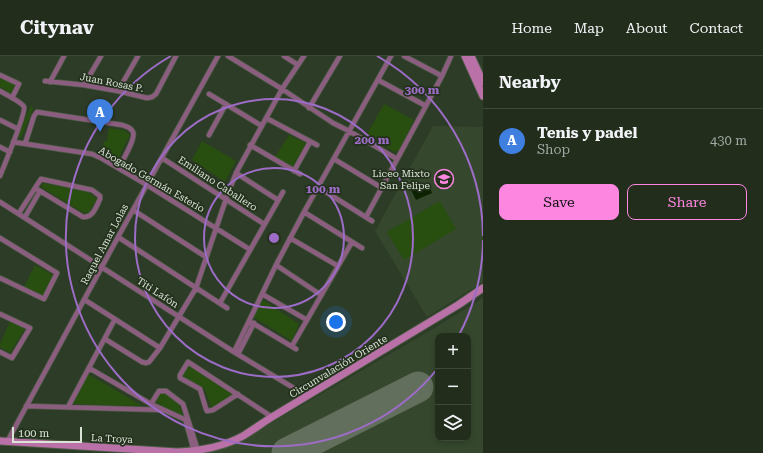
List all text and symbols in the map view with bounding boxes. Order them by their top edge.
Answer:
text: Citynav [20,16,94,39]
text: Home [511,20,552,36]
text: Map [574,20,604,36]
text: About [626,20,668,36]
text: Contact [690,20,743,36]
street label: Juan Rosas P. [79,71,145,94]
text: Nearby [499,72,561,92]
text: 300 m [405,83,440,97]
pin: A [87,99,113,132]
text: Tenis y padel [537,124,637,142]
text: 200 m [355,133,390,147]
text: A [507,133,517,148]
text: 430 m [710,133,747,148]
text: Shop [537,142,570,157]
street label: Abogado Germán Esterio [97,145,207,214]
street label: Emiliano Caballero [176,154,259,213]
place label: Liceo Mixto San Felipe [372,168,431,191]
school or university icon: Liceo Mixto San Felipe [433,168,455,190]
text: 100 m [306,182,341,196]
button: Save [499,184,619,220]
button: Share [627,184,747,220]
street label: Raquel Amar Lolas [79,202,130,286]
centre of rings [267,231,281,245]
street label: Titi Lafón [135,275,181,310]
your location [326,312,346,332]
street label: Circunvalación Oriente [287,333,390,400]
map controls [435,333,471,441]
button: + [435,333,471,369]
button: − [435,369,471,405]
button: layers [435,405,471,441]
scale bar [12,425,82,444]
text: 100 m [18,427,49,440]
street label: La Troya [91,432,134,445]

